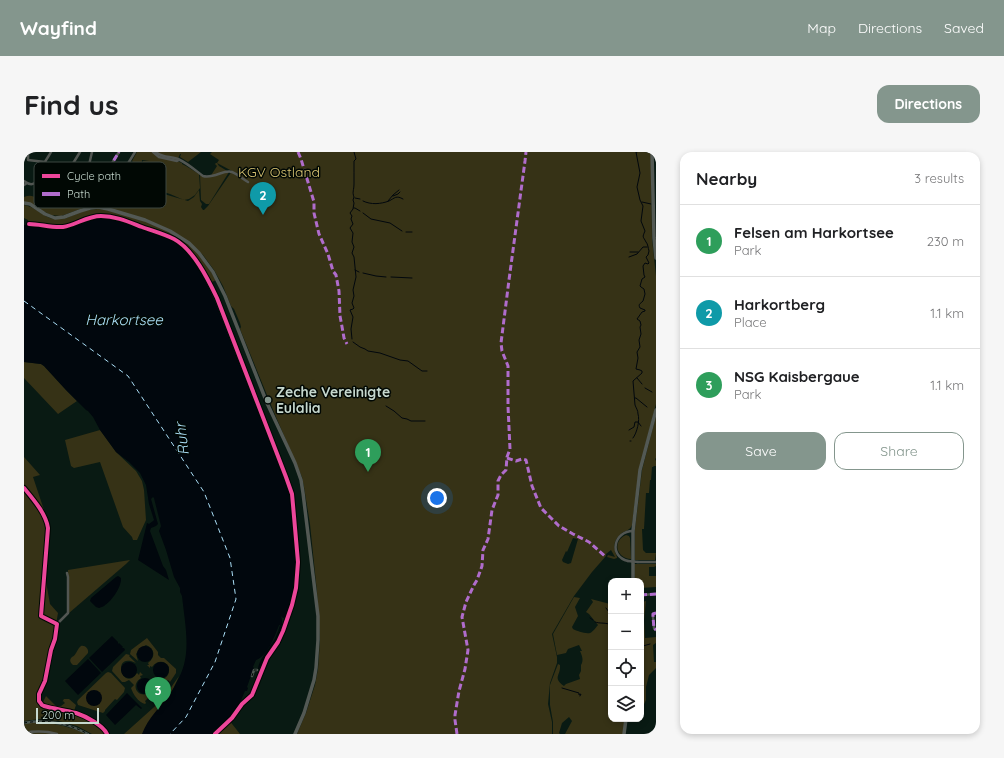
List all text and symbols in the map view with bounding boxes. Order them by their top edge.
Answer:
text: Wayfind [20,16,97,40]
text: Map [807,19,836,37]
text: Directions [858,19,922,37]
text: Saved [944,19,984,37]
button: Directions [877,85,980,123]
text: Find us [24,87,118,122]
legend [34,162,166,208]
park label: KGV Ostland [238,163,320,181]
text: Nearby [696,168,757,189]
text: Cycle path [67,169,121,183]
text: 3 results [914,170,964,186]
pin: 2 [250,182,276,215]
text: Path [67,187,90,201]
text: Felsen am Harkortsee [734,223,894,242]
text: 1 [706,233,712,249]
text: 230 m [927,233,964,249]
text: Park [734,242,762,258]
text: Harkortberg [734,295,825,314]
text: 2 [705,305,713,321]
text: 1.1 km [930,305,964,321]
water label: Harkortsee [85,310,163,329]
text: Place [734,314,767,330]
text: NSG Kaisbergaue [734,367,860,386]
text: 3 [706,377,712,393]
text: 1.1 km [930,377,964,393]
place label: Zeche Vereinigte Eulalia [276,383,390,417]
text: Park [734,386,762,402]
marker: Zeche Vereinigte Eulalia [263,395,273,405]
water label: Ruhr [170,419,193,456]
button: Save [696,432,826,470]
button: Share [834,432,964,470]
pin: 1 [355,439,381,472]
your location [427,488,447,508]
map controls [608,578,644,722]
button: + [608,578,644,614]
button: − [608,614,644,650]
button: locate [608,650,644,686]
pin: 3 [145,677,171,710]
button: layers [608,686,644,722]
scale bar [36,706,99,725]
text: 200 m [42,708,74,722]

